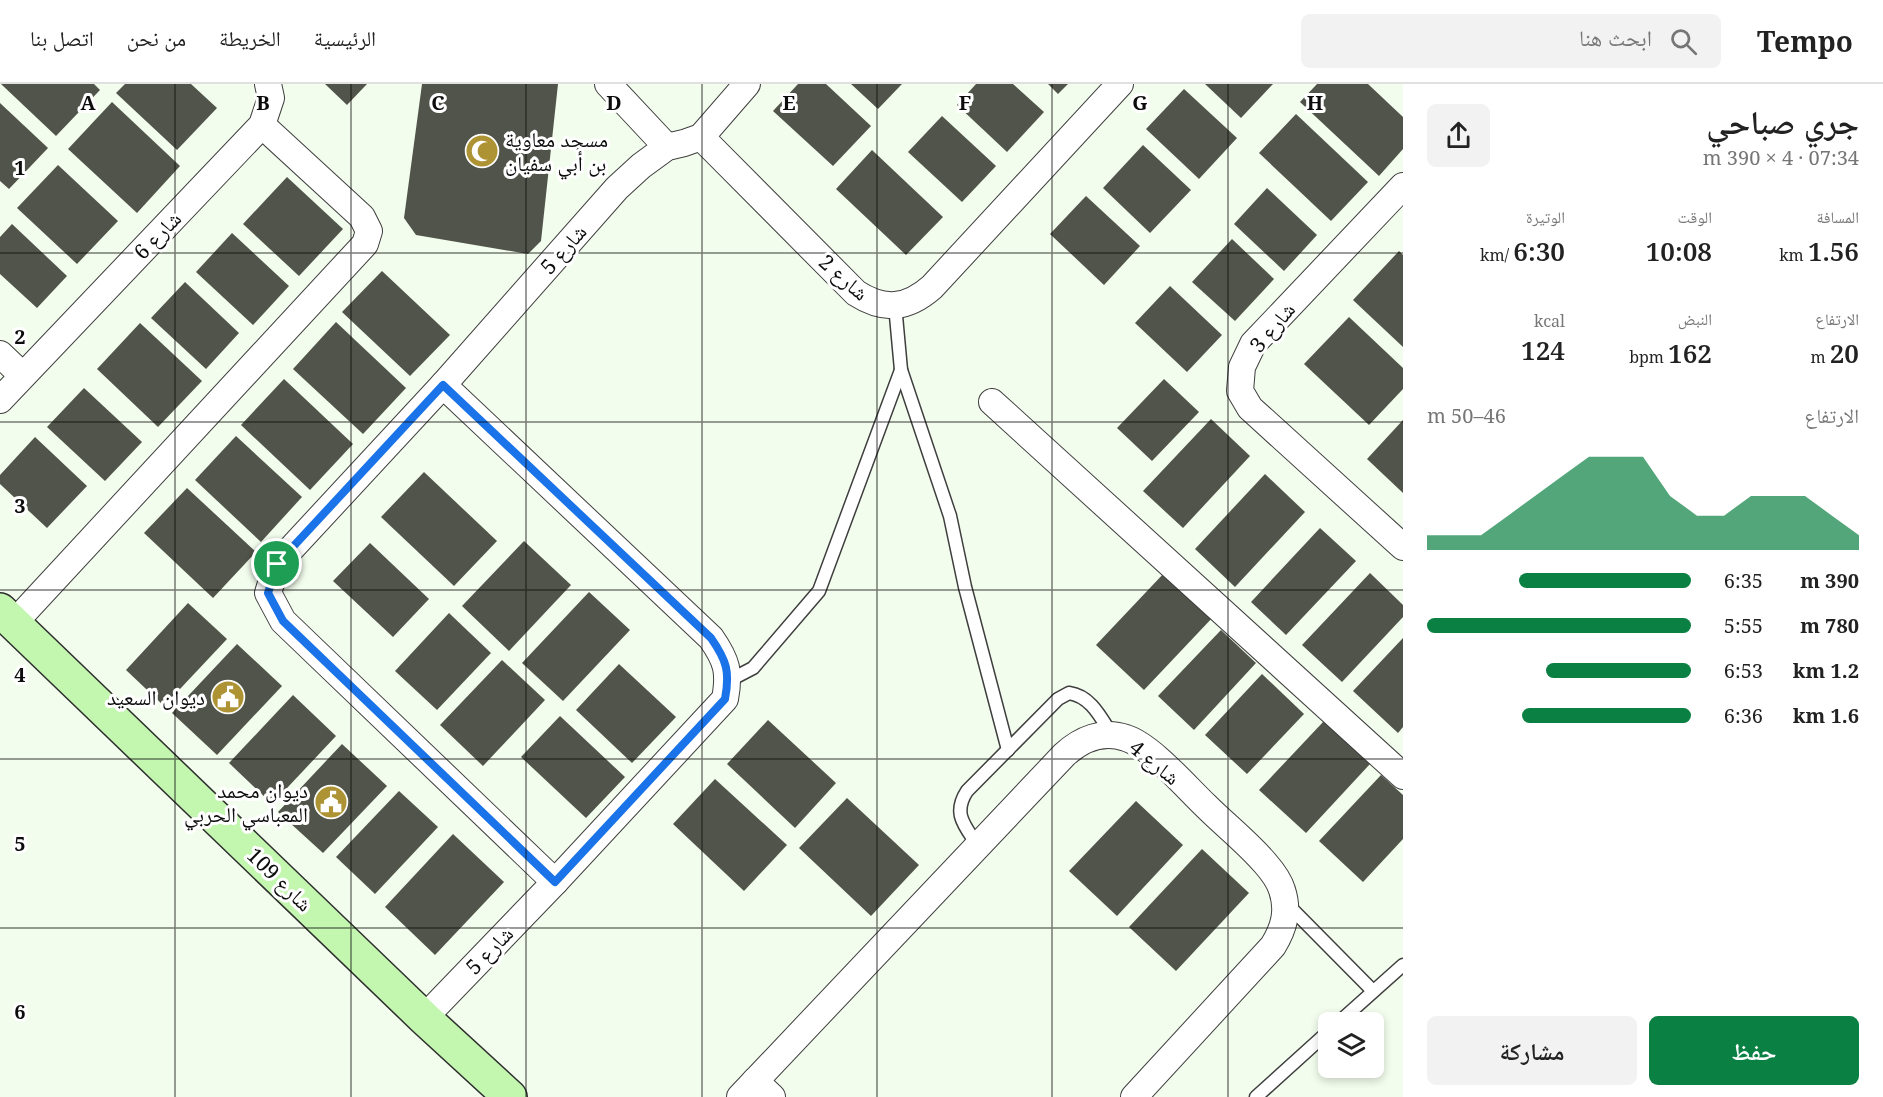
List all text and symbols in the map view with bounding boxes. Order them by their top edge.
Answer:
search box [1301,14,1721,68]
text: ابحث هنا [1579,22,1652,52]
text: Tempo [1757,22,1853,60]
text: اتصل بنا [30,24,94,52]
text: من نحن [127,24,186,52]
text: الخريطة [219,24,281,52]
text: الرئيسية [314,24,376,52]
icon: search [1667,25,1700,58]
text: A [80,89,96,116]
text: B [256,89,270,116]
text: C [431,89,445,116]
text: D [606,89,622,116]
text: E [782,89,796,116]
text: F [959,89,971,116]
text: G [1132,89,1148,116]
text: H [1307,89,1323,116]
text: جري صباحي [1706,99,1859,144]
button: share [1427,104,1490,167]
place label: مسجد معاوية بن أبي سفيان [505,125,608,180]
mosque icon: مسجد معاوية بن أبي سفيان [464,133,500,169]
text: 07:34 · 4 × 390 m [1703,144,1859,171]
text: 1 [14,154,26,181]
street label: شارع 6 [127,205,187,265]
text: الوتيرة [1526,206,1565,228]
text: الوقت [1678,206,1712,228]
text: المسافة [1817,206,1859,228]
street label: شارع 5 [534,218,592,280]
text: 6:30 [1513,233,1565,269]
text: 10:08 [1646,233,1712,269]
text: 1.56 [1808,233,1859,269]
text: /km [1480,244,1513,266]
text: km [1779,244,1808,266]
street label: شارع 2 [813,248,875,306]
street label: شارع 3 [1243,296,1301,358]
text: النبض [1678,308,1712,330]
text: الارتفاع [1815,308,1859,330]
text: kcal [1534,310,1565,332]
text: 2 [14,323,26,350]
text: 124 [1521,332,1565,368]
text: 162 [1668,335,1712,371]
text: 20 [1830,335,1859,371]
text: bpm [1629,346,1668,368]
text: m [1810,346,1830,368]
text: 46–50 m [1427,402,1506,429]
text: الارتفاع [1804,402,1859,429]
text: 3 [14,492,26,519]
pin [251,538,302,589]
icon: arrive [260,547,293,580]
text: 6:35 [1724,567,1763,594]
text: 390 m [1800,567,1859,594]
text: 5:55 [1724,612,1763,639]
text: 780 m [1800,612,1859,639]
text: 6:53 [1724,657,1763,684]
text: 1.2 km [1793,657,1859,684]
text: 4 [14,661,26,688]
public building icon: ديوان السعيد [210,679,246,715]
place label: ديوان السعيد [107,683,205,711]
text: 6:36 [1724,702,1763,729]
text: 1.6 km [1793,702,1859,729]
street label: شارع 4 [1124,733,1186,791]
place label: ديوان محمد المعباسي الحربي [184,776,308,831]
public building icon: ديوان محمد المعباسي الحربي [313,784,349,820]
text: 5 [14,830,26,857]
street label: شارع 109 [241,841,319,917]
street label: شارع 5 [459,920,519,980]
text: 6 [14,998,26,1025]
map controls [1318,1012,1384,1078]
button: layers [1318,1012,1384,1078]
button: مشاركة [1427,1016,1637,1085]
button: حفظ [1649,1016,1859,1085]

